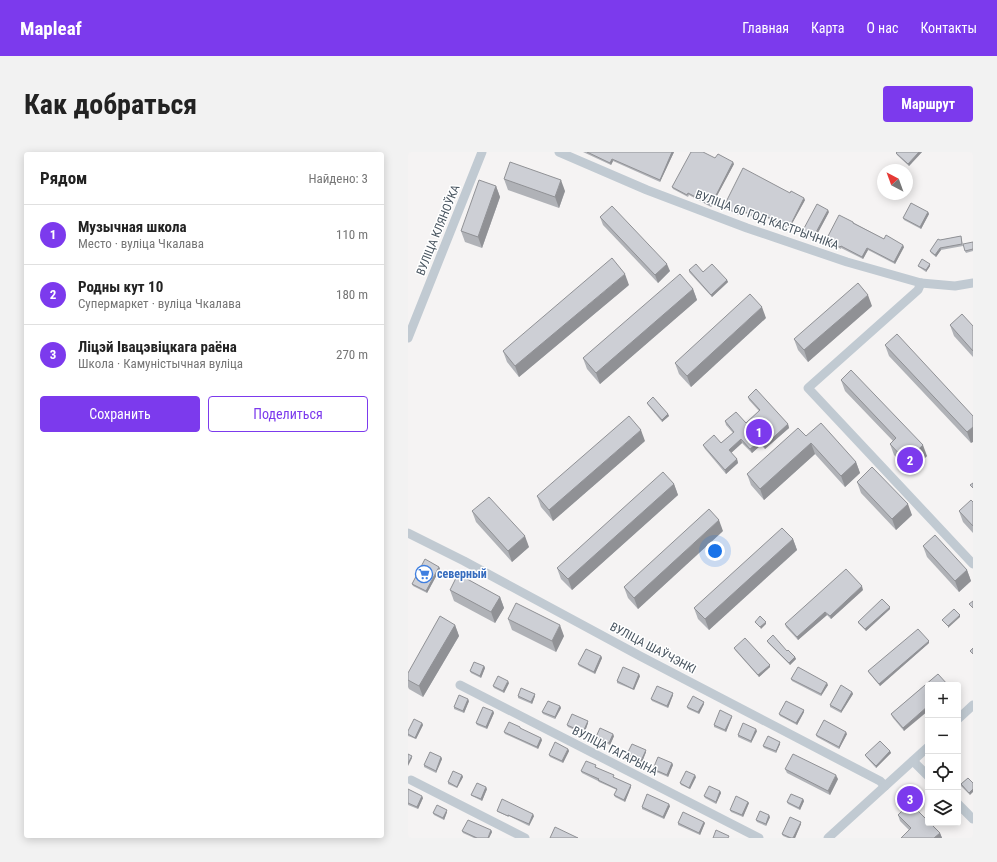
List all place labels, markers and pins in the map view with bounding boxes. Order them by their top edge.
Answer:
pin: 1 [746,417,772,447]
pin: 2 [897,445,923,475]
supermarket icon: северный [414,564,434,584]
place label: северный [437,567,487,581]
pin: 3 [897,784,923,814]

